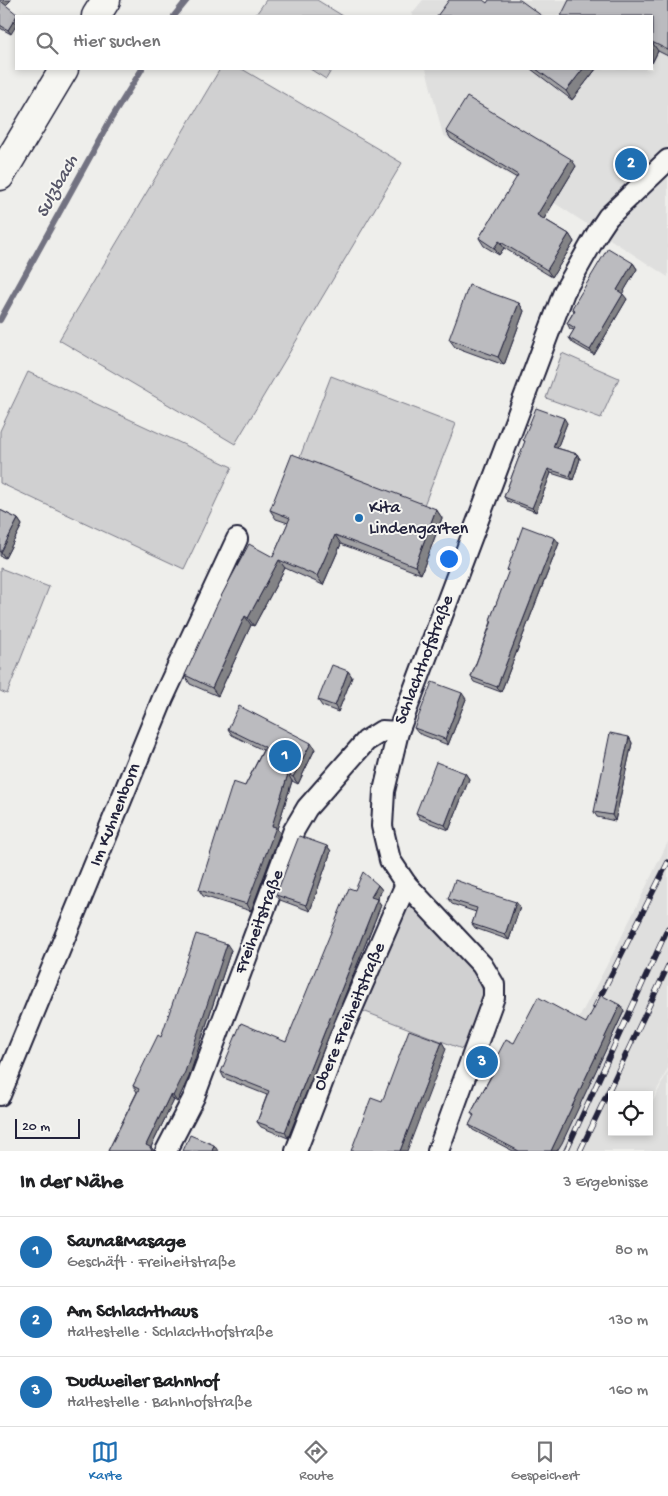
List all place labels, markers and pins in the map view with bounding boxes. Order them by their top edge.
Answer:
pin: 2 [615,145,647,183]
place label: Kita Lindengarten [369,498,469,540]
marker: Kita Lindengarten [353,512,365,524]
pin: 1 [269,737,301,775]
pin: 3 [466,1043,498,1081]

